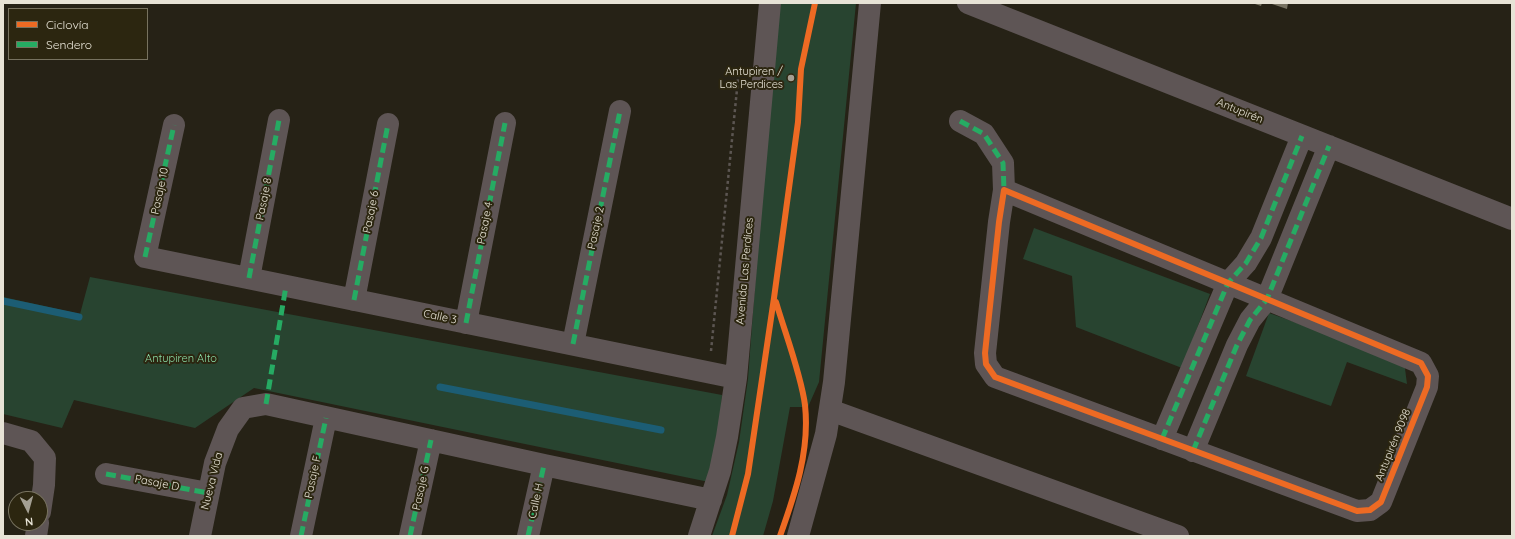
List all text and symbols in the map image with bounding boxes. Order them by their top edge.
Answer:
legend [8,8,148,60]
text: Ciclovía [46,17,89,32]
text: Sendero [46,37,92,52]
place label: Antupiren / Las Perdices [720,65,783,91]
marker: Antupiren / Las Perdices [786,73,796,83]
street label: Antupirén [1215,96,1265,126]
street label: Pasaje 10 [149,166,171,216]
street label: Pasaje 8 [253,177,275,221]
street label: Pasaje 6 [360,190,382,234]
street label: Pasaje 4 [474,201,496,245]
street label: Pasaje 2 [585,205,607,251]
street label: Avenida Las Perdices [734,217,756,325]
street label: Calle 3 [422,307,458,327]
park label: Antupiren Alto [145,352,217,366]
street label: Antupirén 9098 [1372,407,1414,483]
street label: Nueva Vida [198,451,226,511]
street label: Pasaje F [302,454,324,500]
street label: Pasaje G [410,465,432,511]
street label: Pasaje D [134,472,180,494]
street label: Calle H [526,482,546,520]
north arrow [8,491,48,531]
text: N [24,515,34,529]

